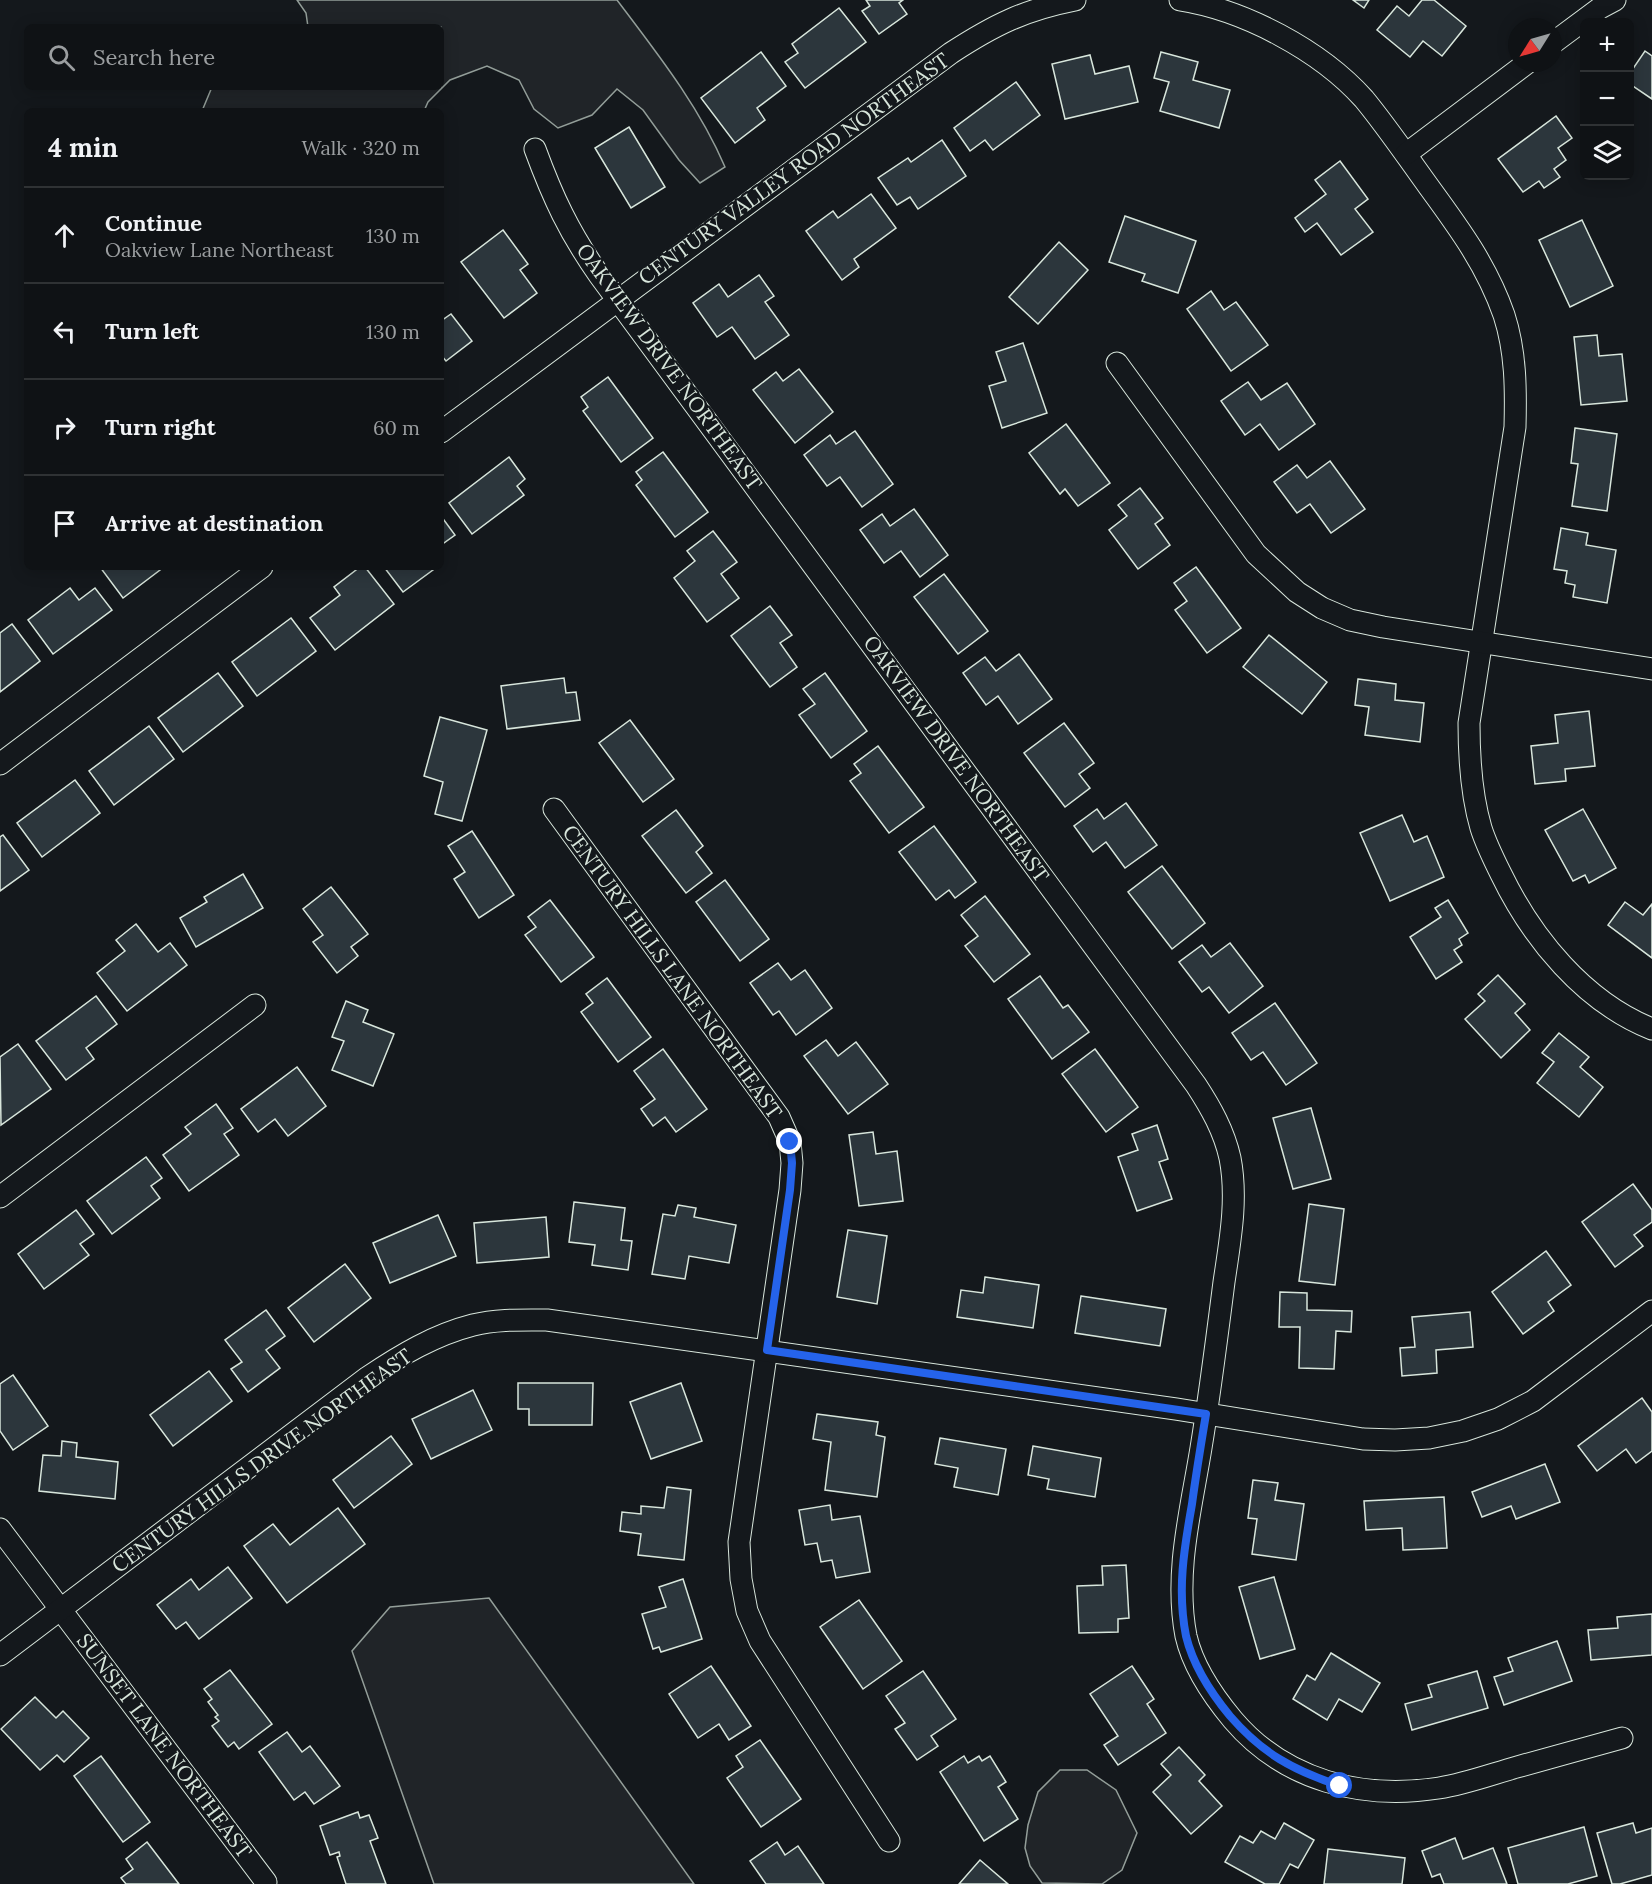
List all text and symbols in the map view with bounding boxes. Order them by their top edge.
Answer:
north arrow [1508,18,1562,72]
map controls [1580,18,1634,180]
button: + [1580,18,1634,72]
search box [24,24,444,90]
icon: search [45,41,78,74]
text: Search here [93,43,215,71]
street label: CENTURY VALLEY ROAD NORTHEAST [633,47,954,291]
button: − [1580,72,1634,126]
button: layers [1580,126,1634,180]
text: 4 min [48,131,118,164]
text: Walk · 320 m [301,135,420,160]
text: Continue [105,209,202,237]
icon: ahead [48,219,81,252]
text: 130 m [366,223,420,248]
text: Oakview Lane Northeast [105,237,334,262]
street label: OAKVIEW DRIVE NORTHEAST [571,238,768,496]
icon: left [48,315,81,348]
text: Turn left [105,317,199,345]
text: 130 m [366,319,420,344]
icon: right [48,411,81,444]
text: Turn right [105,413,216,441]
text: 60 m [373,415,420,440]
icon: arrive [48,507,81,540]
text: Arrive at destination [105,509,323,537]
street label: OAKVIEW DRIVE NORTHEAST [858,630,1055,888]
street label: CENTURY HILLS LANE NORTHEAST [557,819,788,1124]
route end [776,1128,802,1154]
street label: CENTURY HILLS DRIVE NORTHEAST [106,1342,417,1579]
street label: SUNSET LANE NORTHEAST [71,1628,258,1864]
route start [1326,1772,1352,1798]

